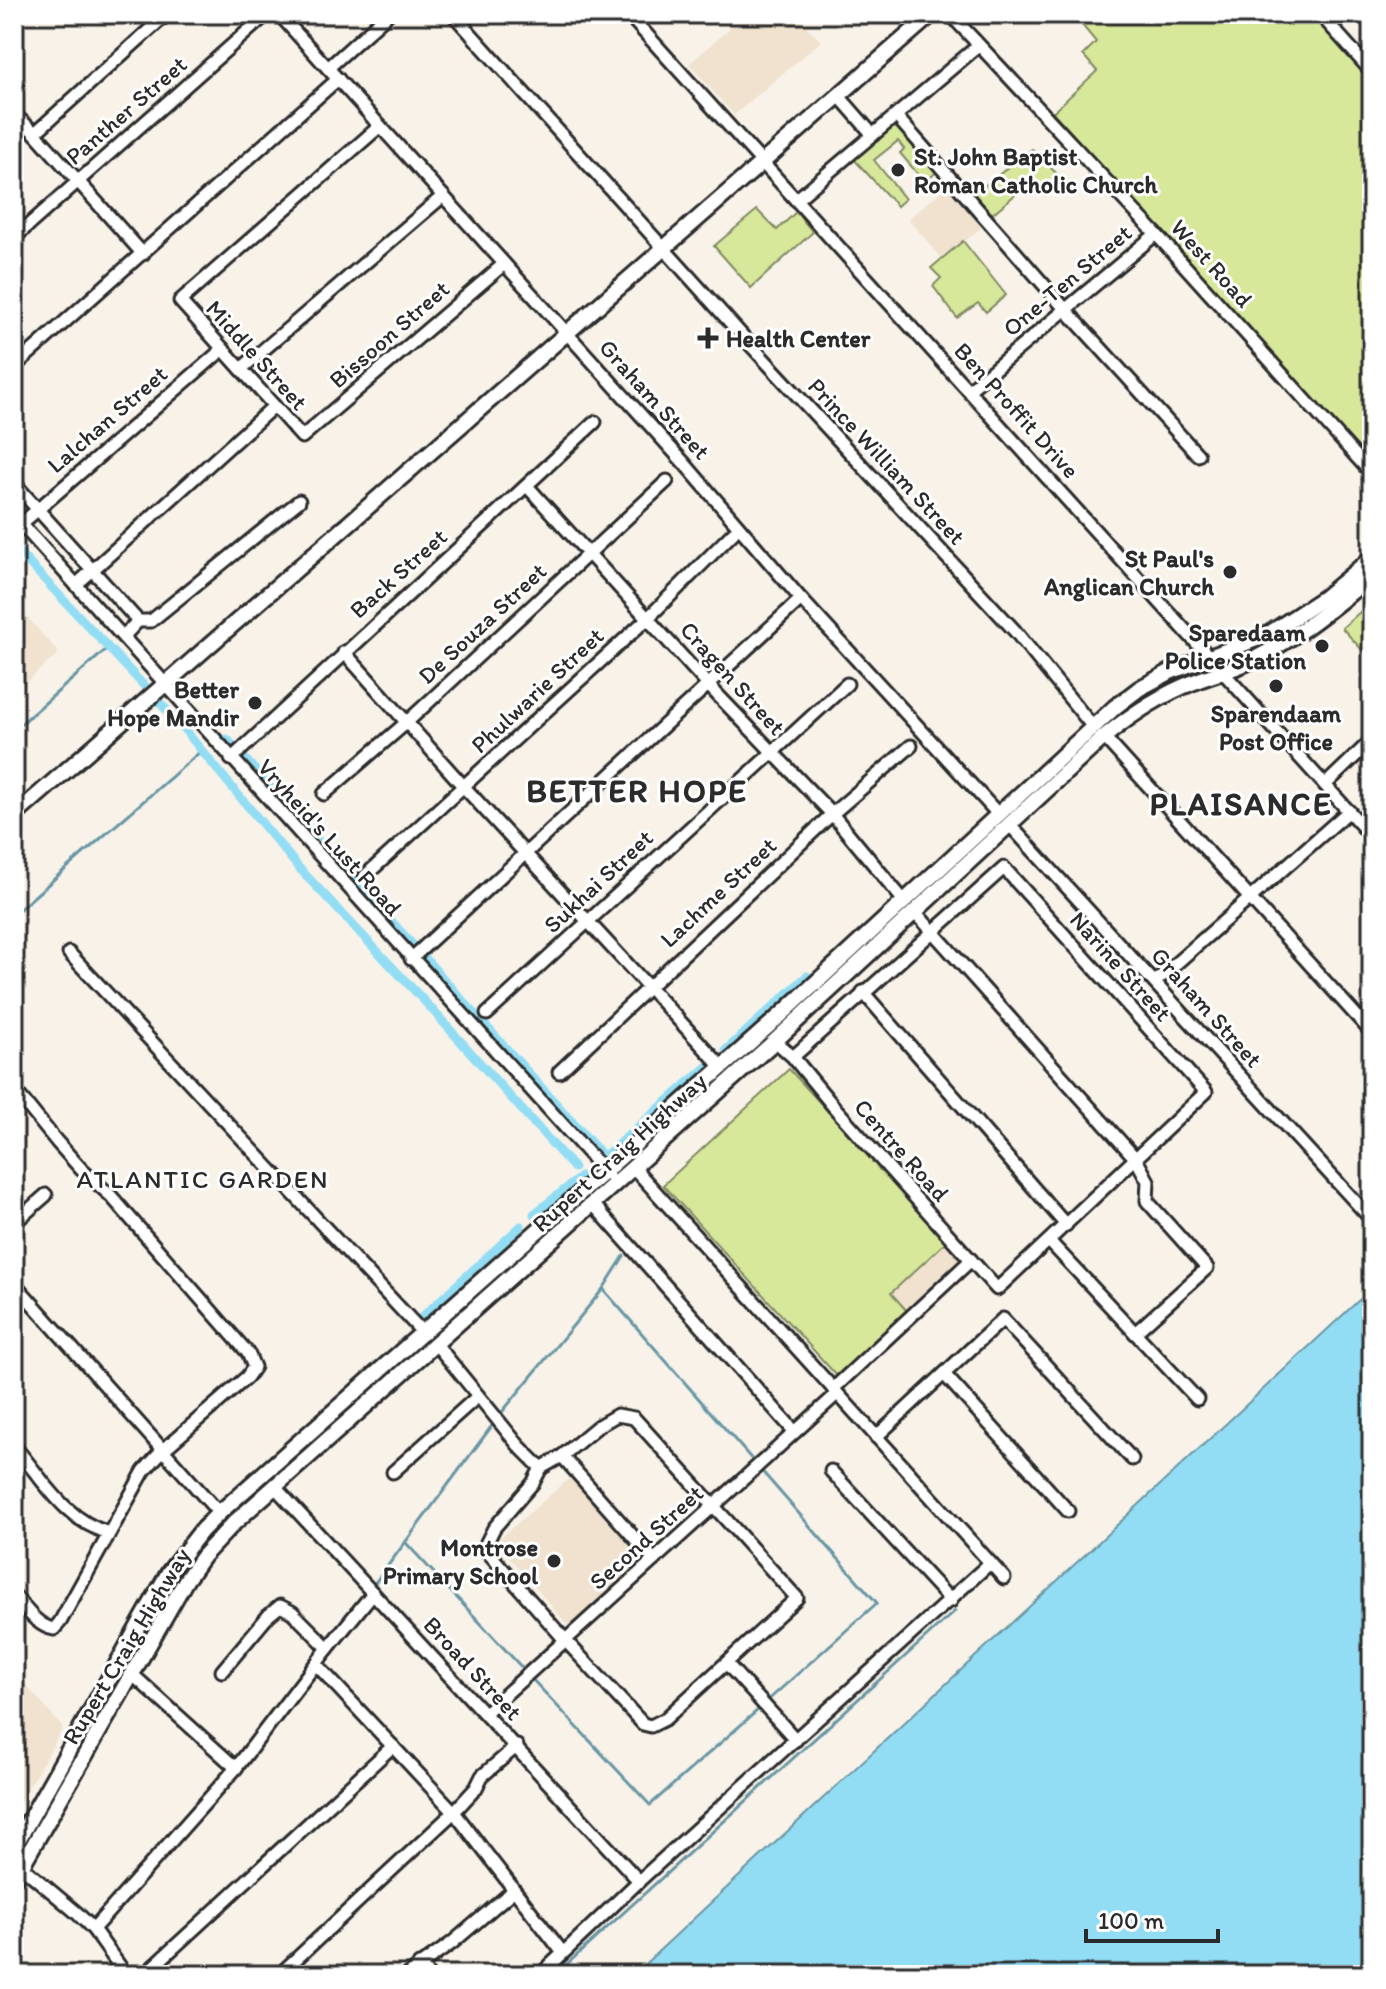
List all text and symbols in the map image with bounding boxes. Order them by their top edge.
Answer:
street label: Panther Street [59,49,193,171]
place label: St. John Baptist Roman Catholic Church [914,142,1159,199]
marker: St. John Baptist Roman Catholic Church [889,161,907,179]
street label: West Road [1165,213,1259,313]
street label: One-Ten Street [997,218,1137,342]
street label: Bissoon Street [323,274,455,394]
street label: Middle Street [200,294,314,416]
place label: Health Center [726,324,871,353]
marker: Health Center [697,327,719,349]
street label: Graham Street [593,333,717,465]
street label: Ben Proffit Drive [948,336,1086,484]
street label: Lalchan Street [41,359,173,479]
street label: Prince William Street [802,372,972,550]
street label: Back Street [343,522,453,624]
place label: St Paul's Anglican Church [1043,544,1214,602]
street label: De Souza Street [412,556,552,690]
marker: St Paul's Anglican Church [1221,563,1239,581]
street label: Cragen Street [674,615,792,741]
place label: Sparedaam Police Station [1165,618,1307,675]
street label: Phulwarie Street [464,621,610,759]
marker: Sparedaam Police Station [1313,637,1331,655]
place label: Better Hope Mandir [107,675,239,733]
marker: Sparendaam Post Office [1267,677,1285,695]
marker: Better Hope Mandir [246,694,264,712]
place label: Sparendaam Post Office [1211,699,1342,756]
street label: Vryheid's Lust Road [252,752,408,922]
district label: BETTER HOPE [526,772,748,810]
district label: PLAISANCE [1149,785,1333,823]
street label: Sukhai Street [537,823,659,939]
street label: Lachme Street [654,831,782,953]
street label: Narine Street [1064,905,1178,1027]
street label: Graham Street [1145,941,1269,1073]
street label: Rupert Craig Highway [526,1066,713,1238]
street label: Centre Road [848,1093,956,1207]
district label: ATLANTIC GARDEN [76,1163,330,1195]
street label: Second Street [583,1478,709,1596]
place label: Montrose Primary School [383,1533,538,1591]
street label: Rupert Craig Highway [56,1542,197,1750]
marker: Montrose Primary School [545,1552,563,1570]
street label: Broad Street [418,1610,528,1726]
scale bar [1086,1893,1218,1943]
text: 100 m [1098,1906,1164,1935]

